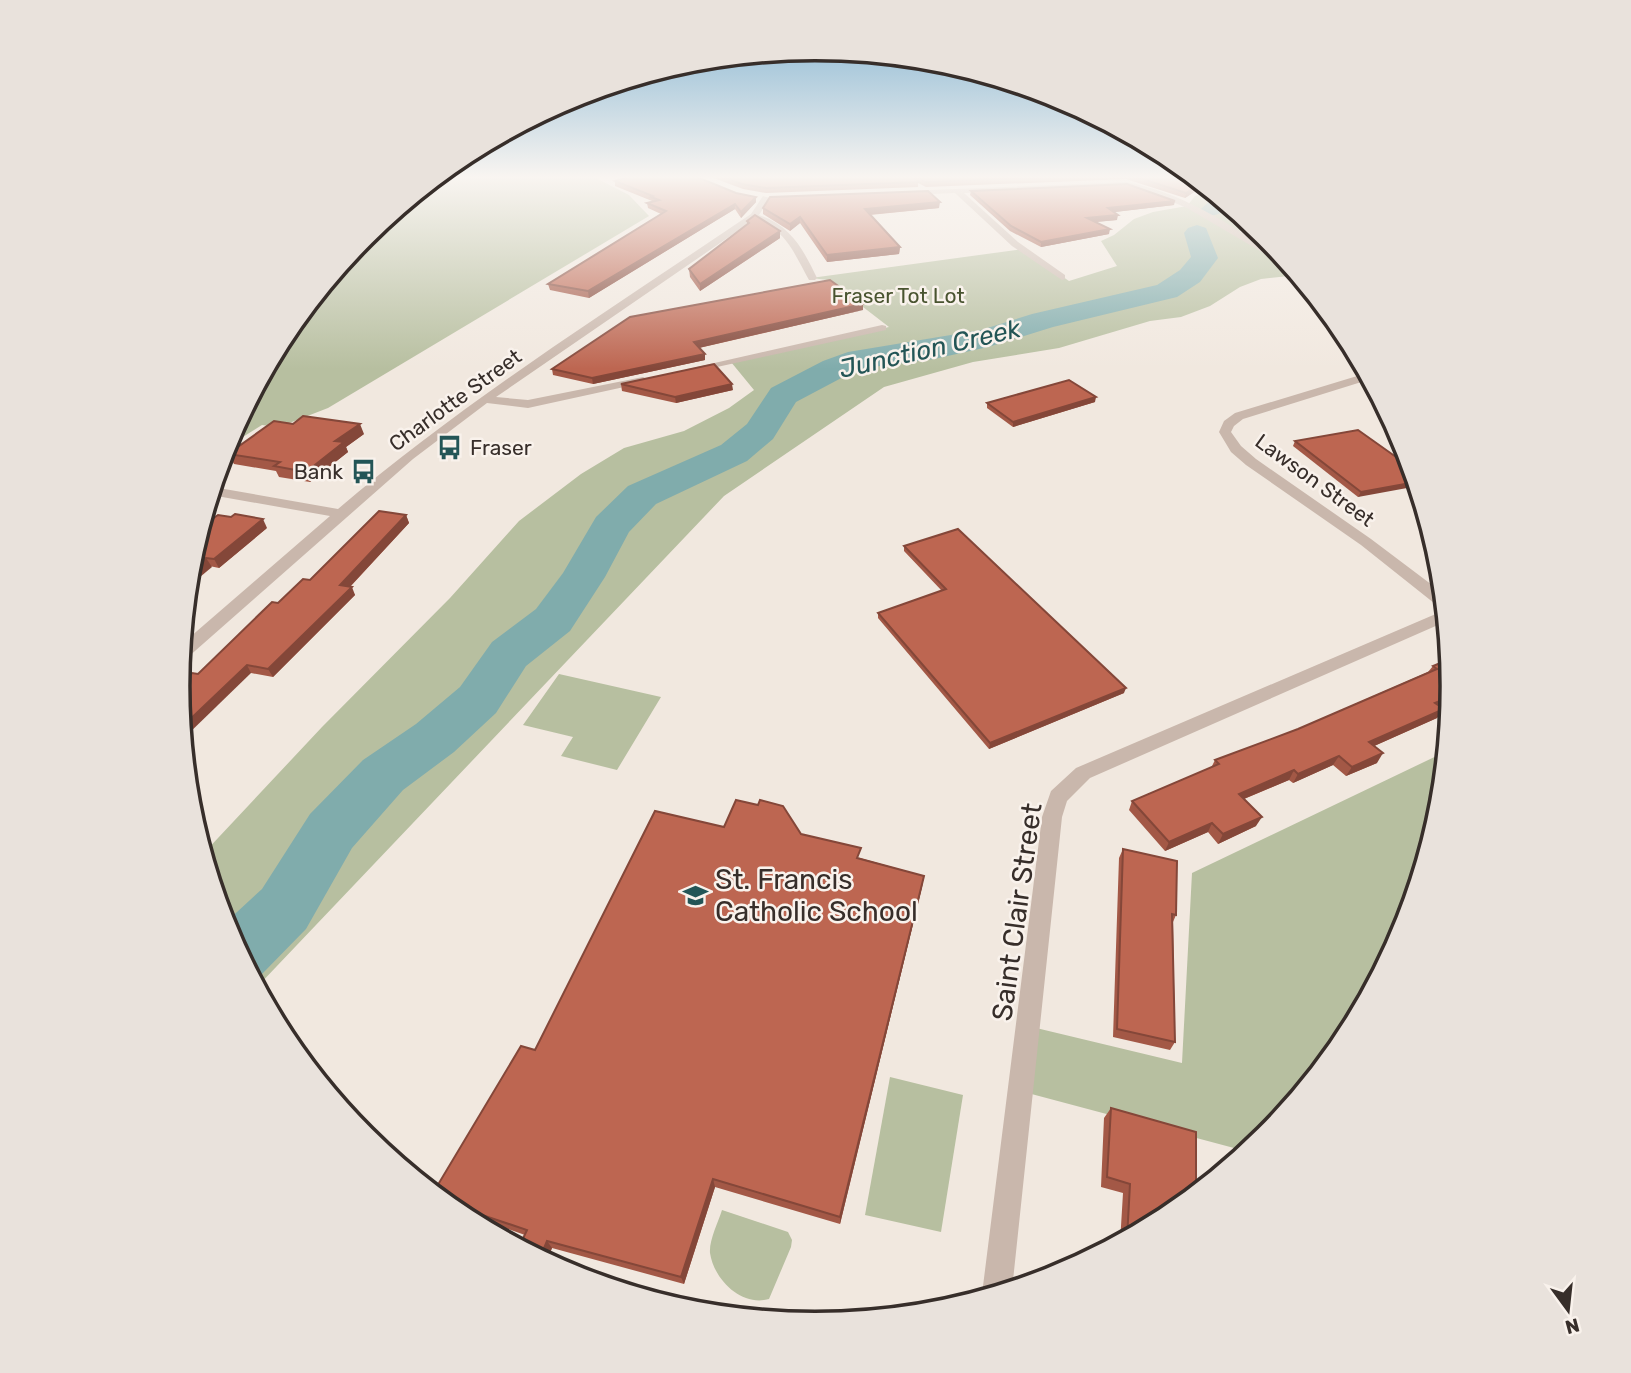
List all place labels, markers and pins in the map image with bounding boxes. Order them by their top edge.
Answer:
bus stop icon: Fraser [436,433,464,461]
place label: Fraser [470,435,532,460]
bus stop icon: Bank [349,457,377,485]
place label: Bank [294,459,343,484]
place label: St. Francis Catholic School [715,863,918,928]
school or university icon: St. Francis Catholic School [681,881,709,909]

